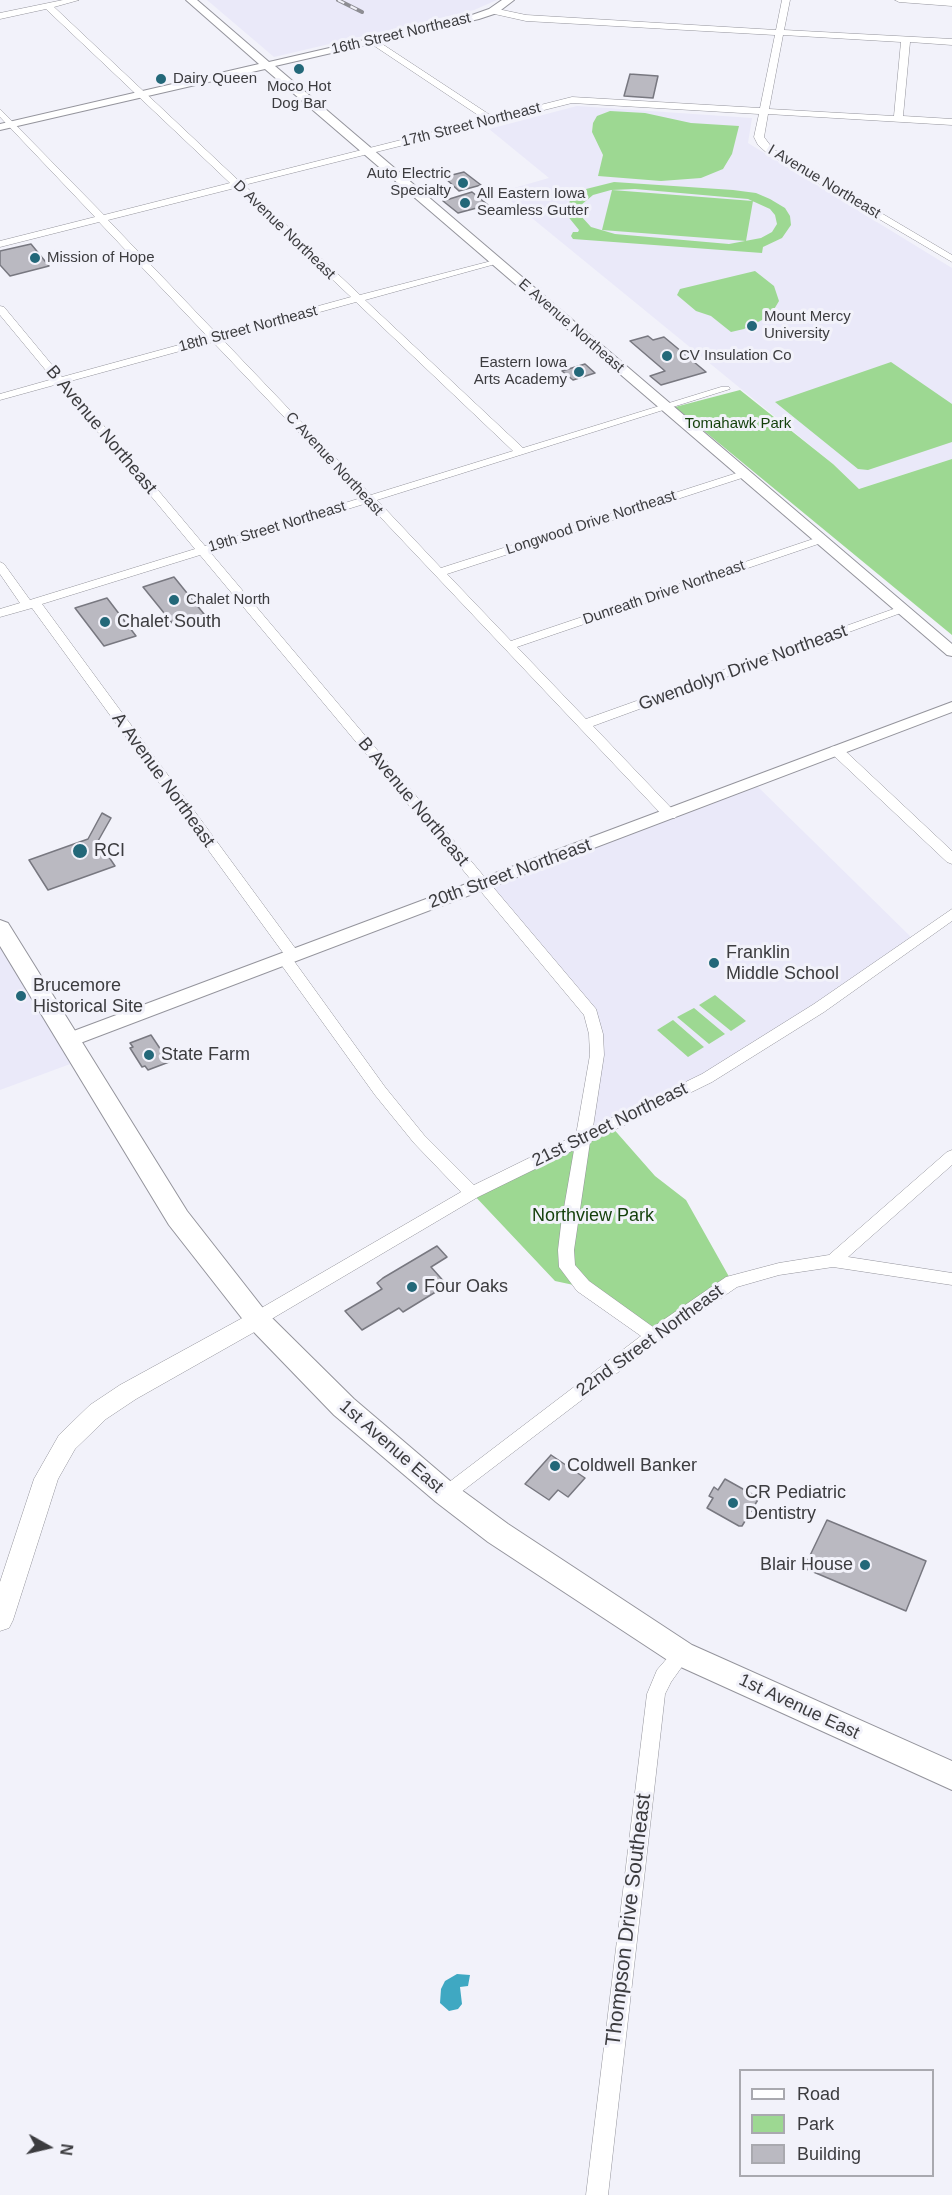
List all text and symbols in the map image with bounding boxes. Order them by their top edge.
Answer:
street label: 16th Street Northeast [330,9,472,59]
marker: Moco Hot Dog Bar [292,62,306,76]
place label: Dairy Queen [173,70,257,88]
marker: Dairy Queen [154,72,168,86]
place label: Moco Hot Dog Bar [267,78,331,113]
street label: 17th Street Northeast [400,99,542,151]
street label: I Avenue Northeast [764,141,884,223]
place label: Auto Electric Specialty [367,165,451,200]
marker: Auto Electric Specialty [456,176,470,190]
street label: D Avenue Northeast [229,177,339,283]
place label: All Eastern Iowa Seamless Gutter [477,185,589,220]
marker: All Eastern Iowa Seamless Gutter [458,196,472,210]
place label: Mission of Hope [47,249,155,267]
marker: Mission of Hope [28,251,42,265]
street label: E Avenue Northeast [515,275,627,377]
street label: 18th Street Northeast [177,302,319,356]
place label: Mount Mercy University [764,308,851,343]
marker: Mount Mercy University [745,319,759,333]
place label: CV Insulation Co [679,347,792,365]
marker: CV Insulation Co [660,349,674,363]
place label: Eastern Iowa Arts Academy [474,354,567,389]
street label: B Avenue Northeast [41,361,161,499]
marker: Eastern Iowa Arts Academy [572,365,586,379]
street label: C Avenue Northeast [281,409,387,519]
park label: Tomahawk Park [685,415,791,433]
street label: Longwood Drive Northeast [504,487,678,559]
street label: 19th Street Northeast [206,498,348,556]
street label: Dunreath Drive Northeast [581,557,747,629]
place label: Chalet North [186,591,270,609]
marker: Chalet North [167,593,181,607]
place label: Chalet South [117,611,221,633]
marker: Chalet South [98,615,112,629]
street label: Gwendolyn Drive Northeast [636,620,850,716]
street label: A Avenue Northeast [107,709,219,851]
street label: B Avenue Northeast [353,733,473,871]
street label: 20th Street Northeast [426,835,594,913]
place label: RCI [94,840,125,862]
marker: RCI [71,842,89,860]
place label: Franklin Middle School [726,942,839,984]
marker: Franklin Middle School [707,956,721,970]
place label: Brucemore Historical Site [33,975,143,1018]
marker: Brucemore Historical Site [14,989,28,1003]
place label: State Farm [161,1044,250,1066]
marker: State Farm [142,1048,156,1062]
street label: 21st Street Northeast [529,1078,691,1172]
park label: Northview Park [532,1205,654,1227]
place label: Four Oaks [424,1276,508,1298]
marker: Four Oaks [405,1280,419,1294]
street label: 22nd Street Northeast [572,1281,728,1401]
street label: 1st Avenue East [335,1396,447,1498]
place label: Coldwell Banker [567,1455,697,1477]
marker: Coldwell Banker [548,1459,562,1473]
place label: CR Pediatric Dentistry [745,1482,846,1524]
marker: CR Pediatric Dentistry [726,1496,740,1510]
place label: Blair House [760,1554,853,1576]
marker: Blair House [858,1558,872,1572]
street label: 1st Avenue East [735,1670,863,1744]
street label: Thompson Drive Southeast [601,1792,657,2048]
legend [739,2069,934,2177]
text: Road [797,2084,840,2104]
text: Park [797,2114,834,2134]
north arrow [18,2117,78,2177]
text: N [57,2143,76,2156]
text: Building [797,2144,861,2164]

